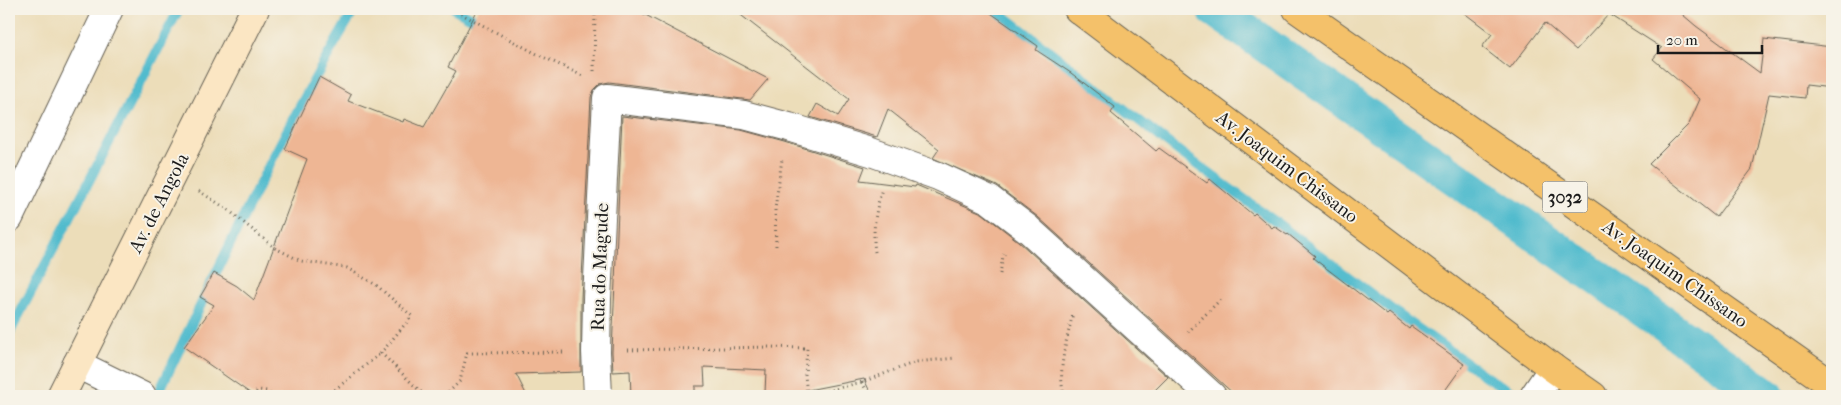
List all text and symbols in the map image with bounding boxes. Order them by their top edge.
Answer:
scale bar [1658,22,1762,54]
text: 20 m [1666,31,1698,49]
street label: Av. Joaquim Chissano [1211,106,1363,228]
street label: Av. de Angola [124,149,194,258]
road number: 3032 [1542,182,1588,212]
street label: Rua do Magude [587,203,613,331]
street label: Av. Joaquim Chissano [1597,215,1752,333]

